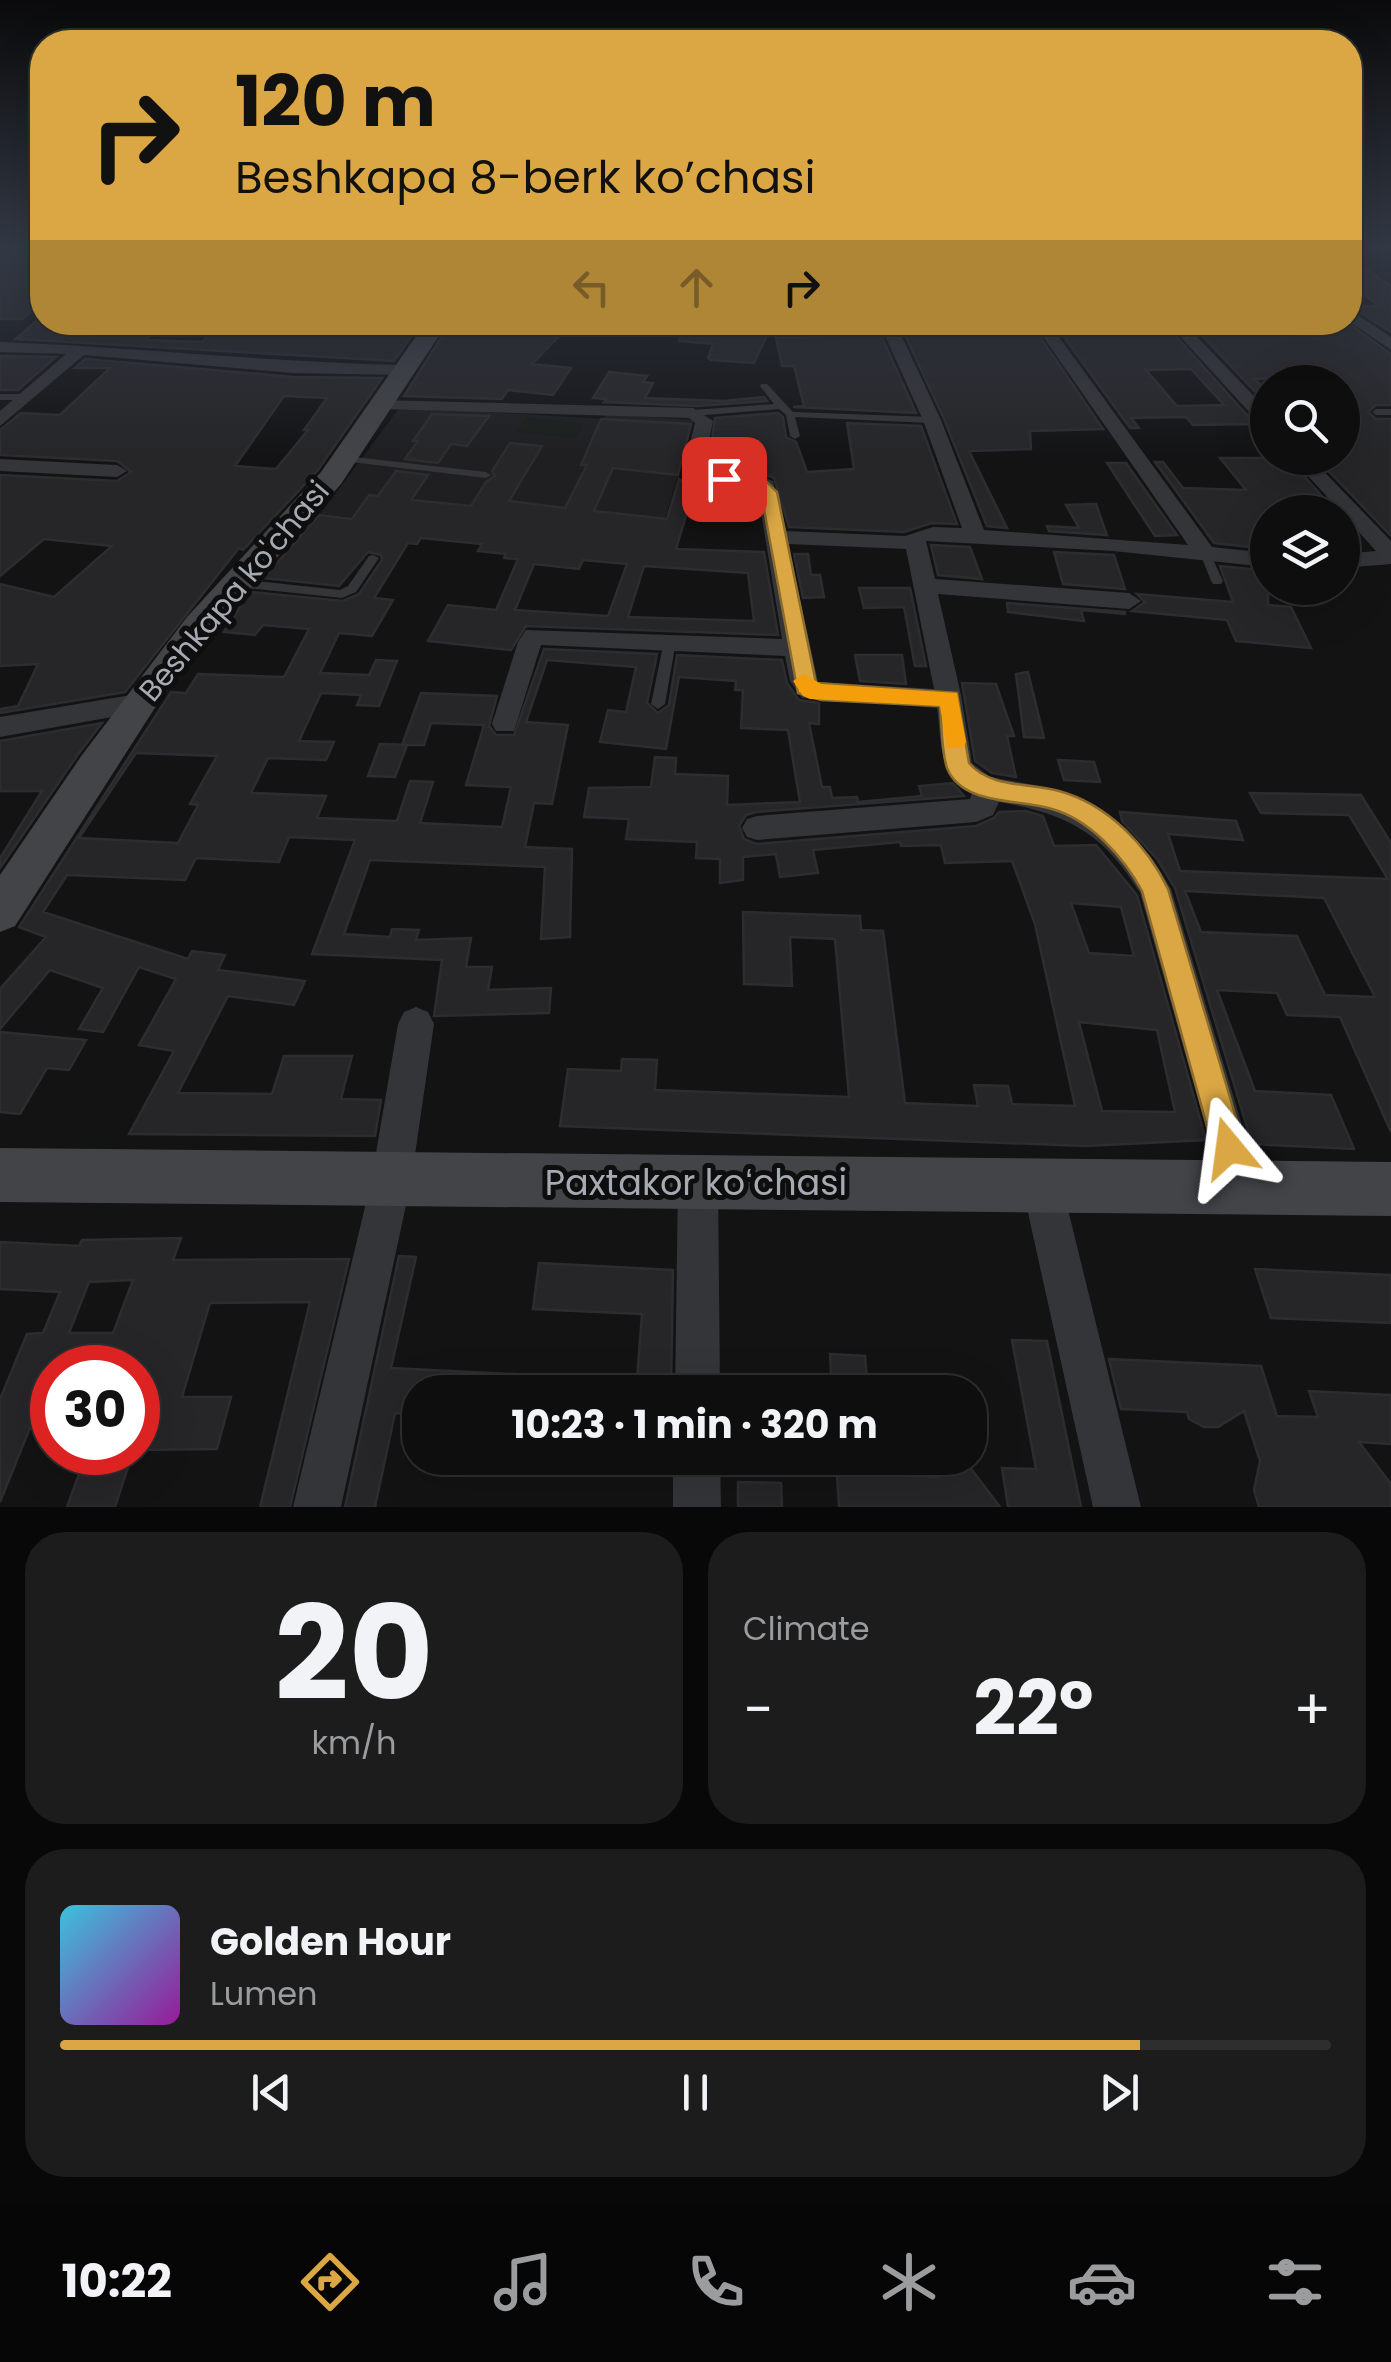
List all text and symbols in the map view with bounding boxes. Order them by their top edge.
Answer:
text: 120 m [235,52,436,151]
icon: right [70,70,200,200]
text: Beshkapa 8-berk koʼchasi [235,146,816,209]
icon: left [564,260,619,315]
icon: ahead [669,260,724,315]
icon: right [774,260,829,315]
map controls [1250,365,1360,605]
button: search [1250,365,1360,475]
pin [682,437,767,522]
icon: arrive [697,452,752,507]
street label: Beshkapa ko'chasi [129,471,339,711]
button: layers [1250,495,1360,605]
position arrow [1177,1096,1281,1200]
street label: Paxtakor koʻchasi [545,1158,847,1207]
speed limit sign: 30 [30,1345,160,1475]
text: 10:23 · 1 min · 320 m [511,1398,878,1451]
text: 20 [275,1562,434,1745]
text: Climate [743,1606,870,1651]
text: 22° [973,1656,1094,1761]
text: − [743,1671,773,1748]
text: + [1293,1671,1331,1748]
text: km/h [311,1720,397,1765]
text: Golden Hour [210,1915,451,1968]
text: Lumen [210,1971,318,2016]
icon: previous [244,2065,299,2120]
icon: pause [668,2065,723,2120]
icon: next [1092,2065,1147,2120]
icon: directions [295,2247,365,2317]
icon: music [488,2247,558,2317]
icon: phone [681,2247,751,2317]
icon: climate [874,2247,944,2317]
icon: car [1067,2247,1137,2317]
icon: filters [1260,2247,1330,2317]
text: 10:22 [61,2250,172,2313]

